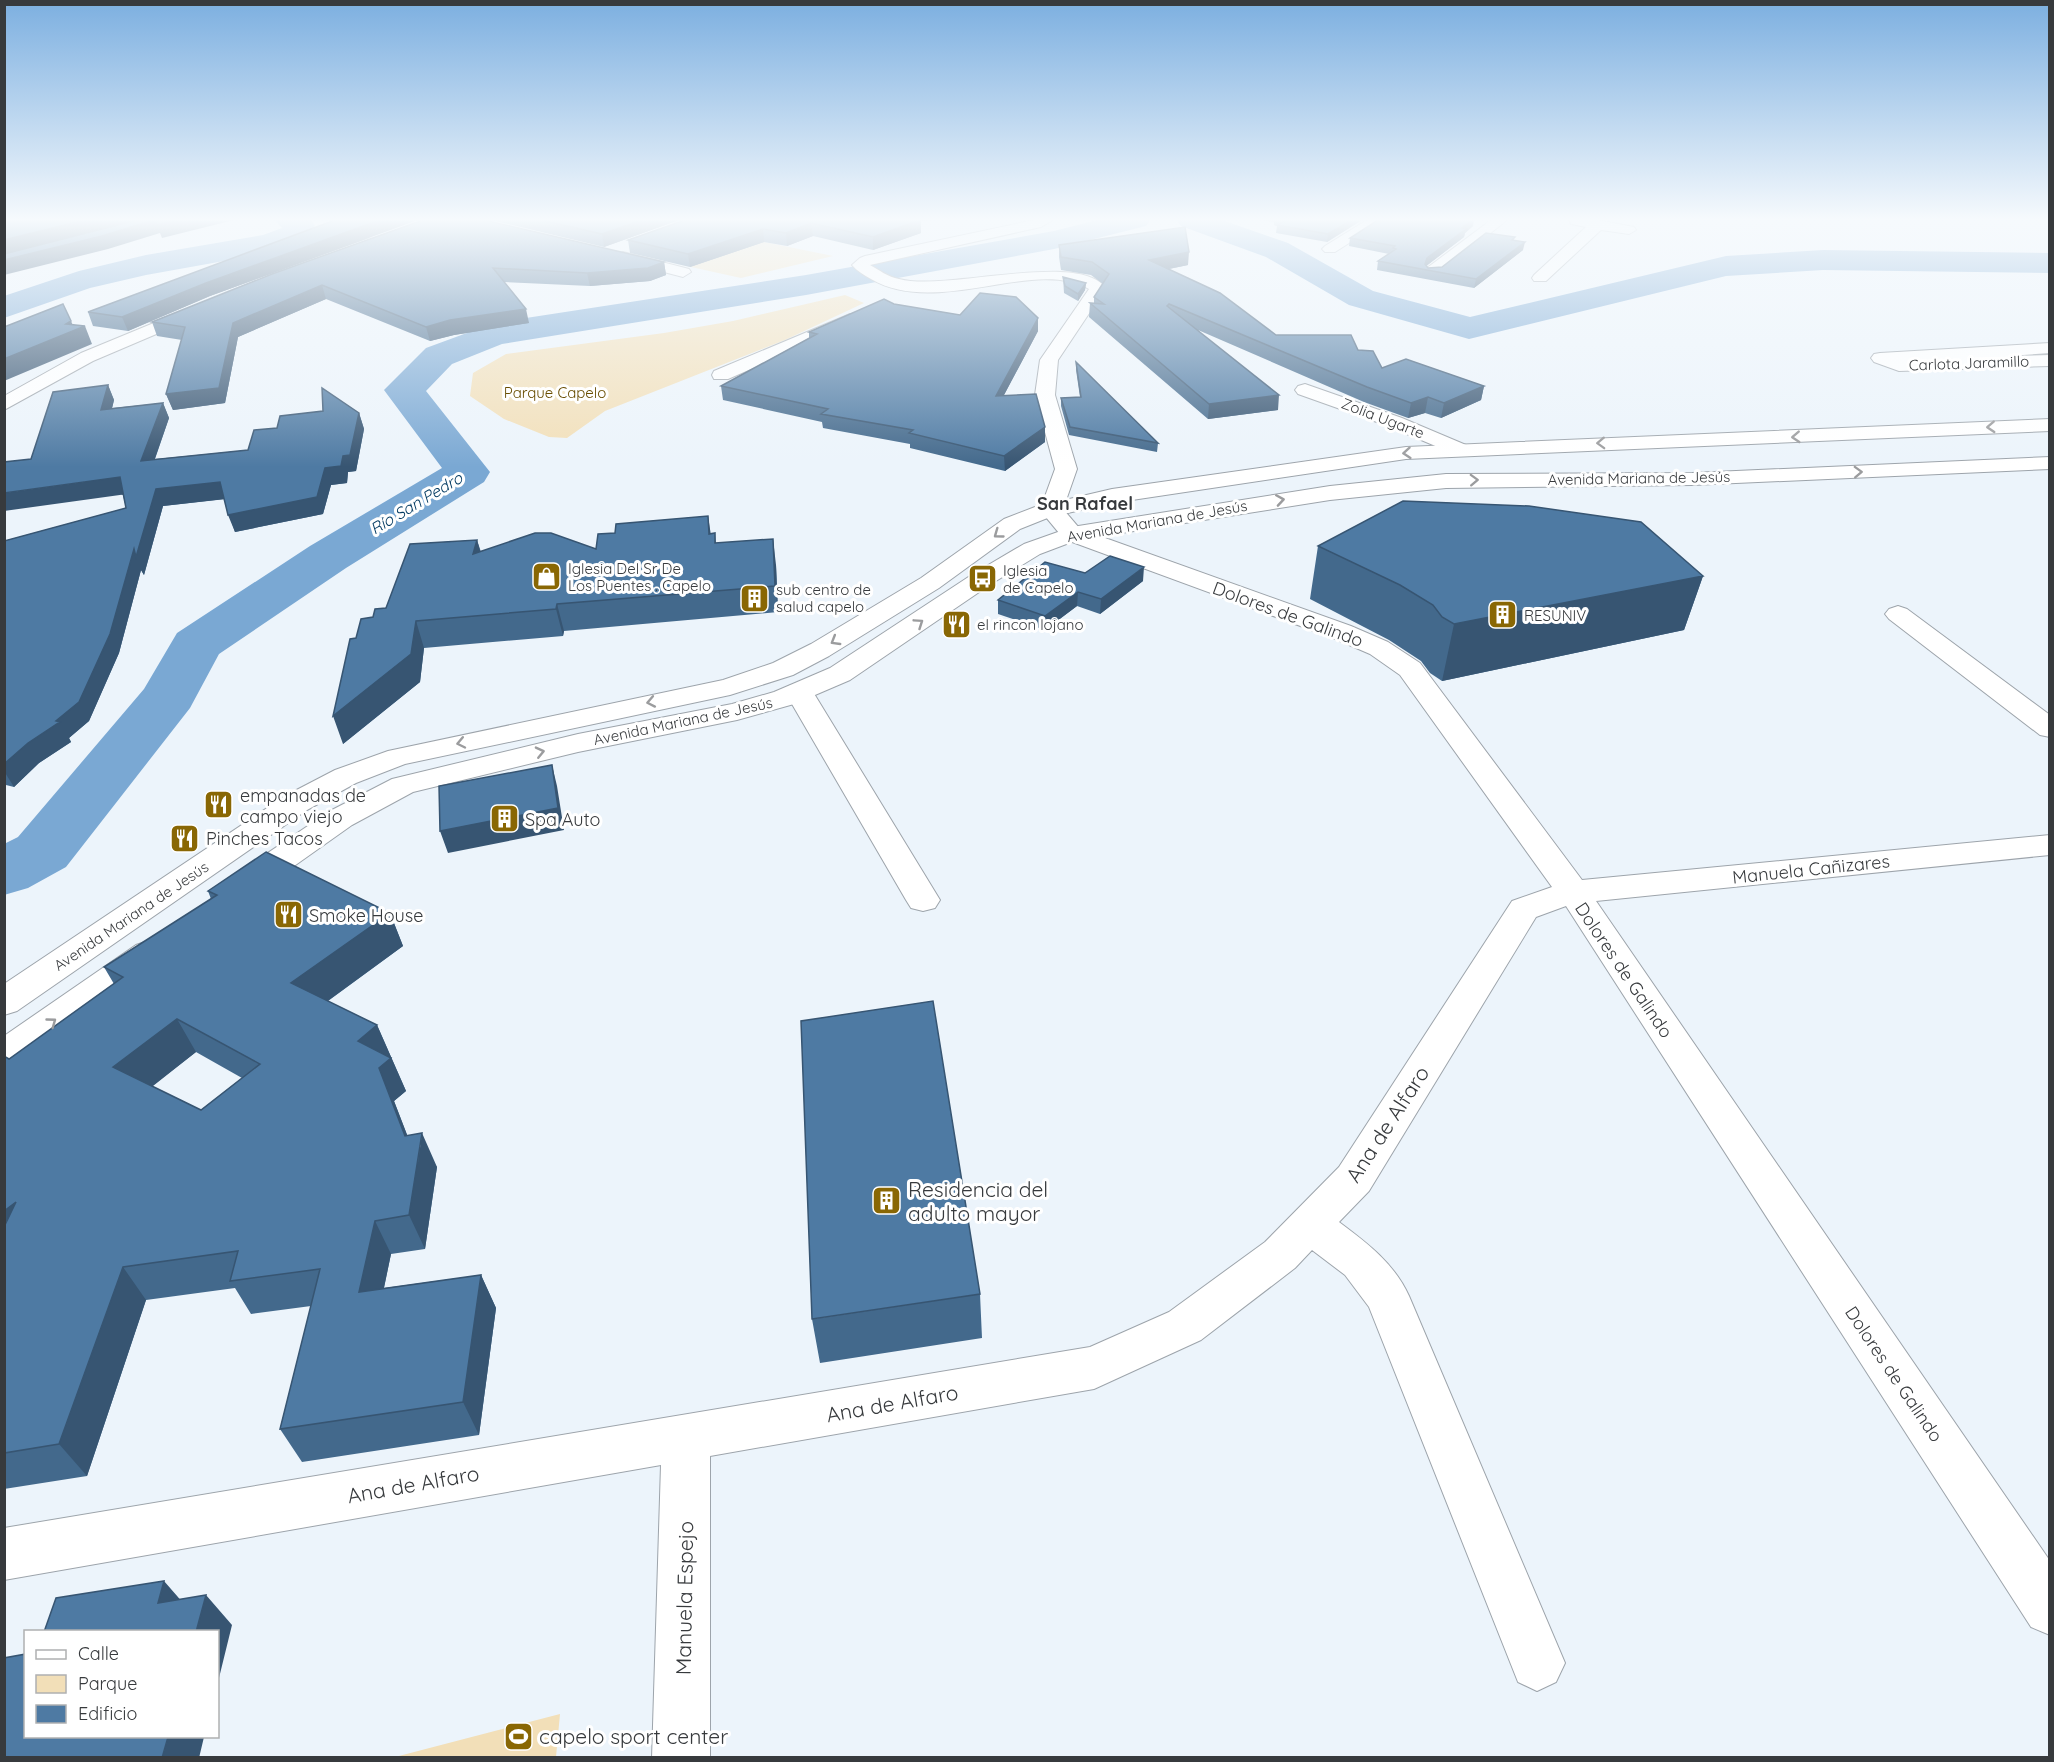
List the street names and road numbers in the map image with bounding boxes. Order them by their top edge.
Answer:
street label: Carlota Jaramillo [1909,351,2029,375]
street label: ZoIia Ugarte [1339,394,1427,442]
street label: Avenida Mariana de Jesús [1548,467,1730,489]
street label: Avenida Mariana de Jesús [1065,496,1249,546]
street label: Dolores de Galindo [1210,576,1366,652]
street label: Avenida Mariana de Jesús [592,693,774,749]
street label: Manuela Cañizares [1731,849,1891,889]
street label: Avenida Mariana de Jesús [50,857,212,975]
street label: Dolores de Galindo [1570,898,1678,1042]
street label: Ana de Alfaro [1340,1061,1434,1187]
street label: Dolores de Galindo [1840,1302,1948,1446]
street label: Ana de Alfaro [824,1379,960,1427]
street label: Ana de Alfaro [345,1460,481,1508]
street label: Manuela Espejo [670,1521,698,1675]

